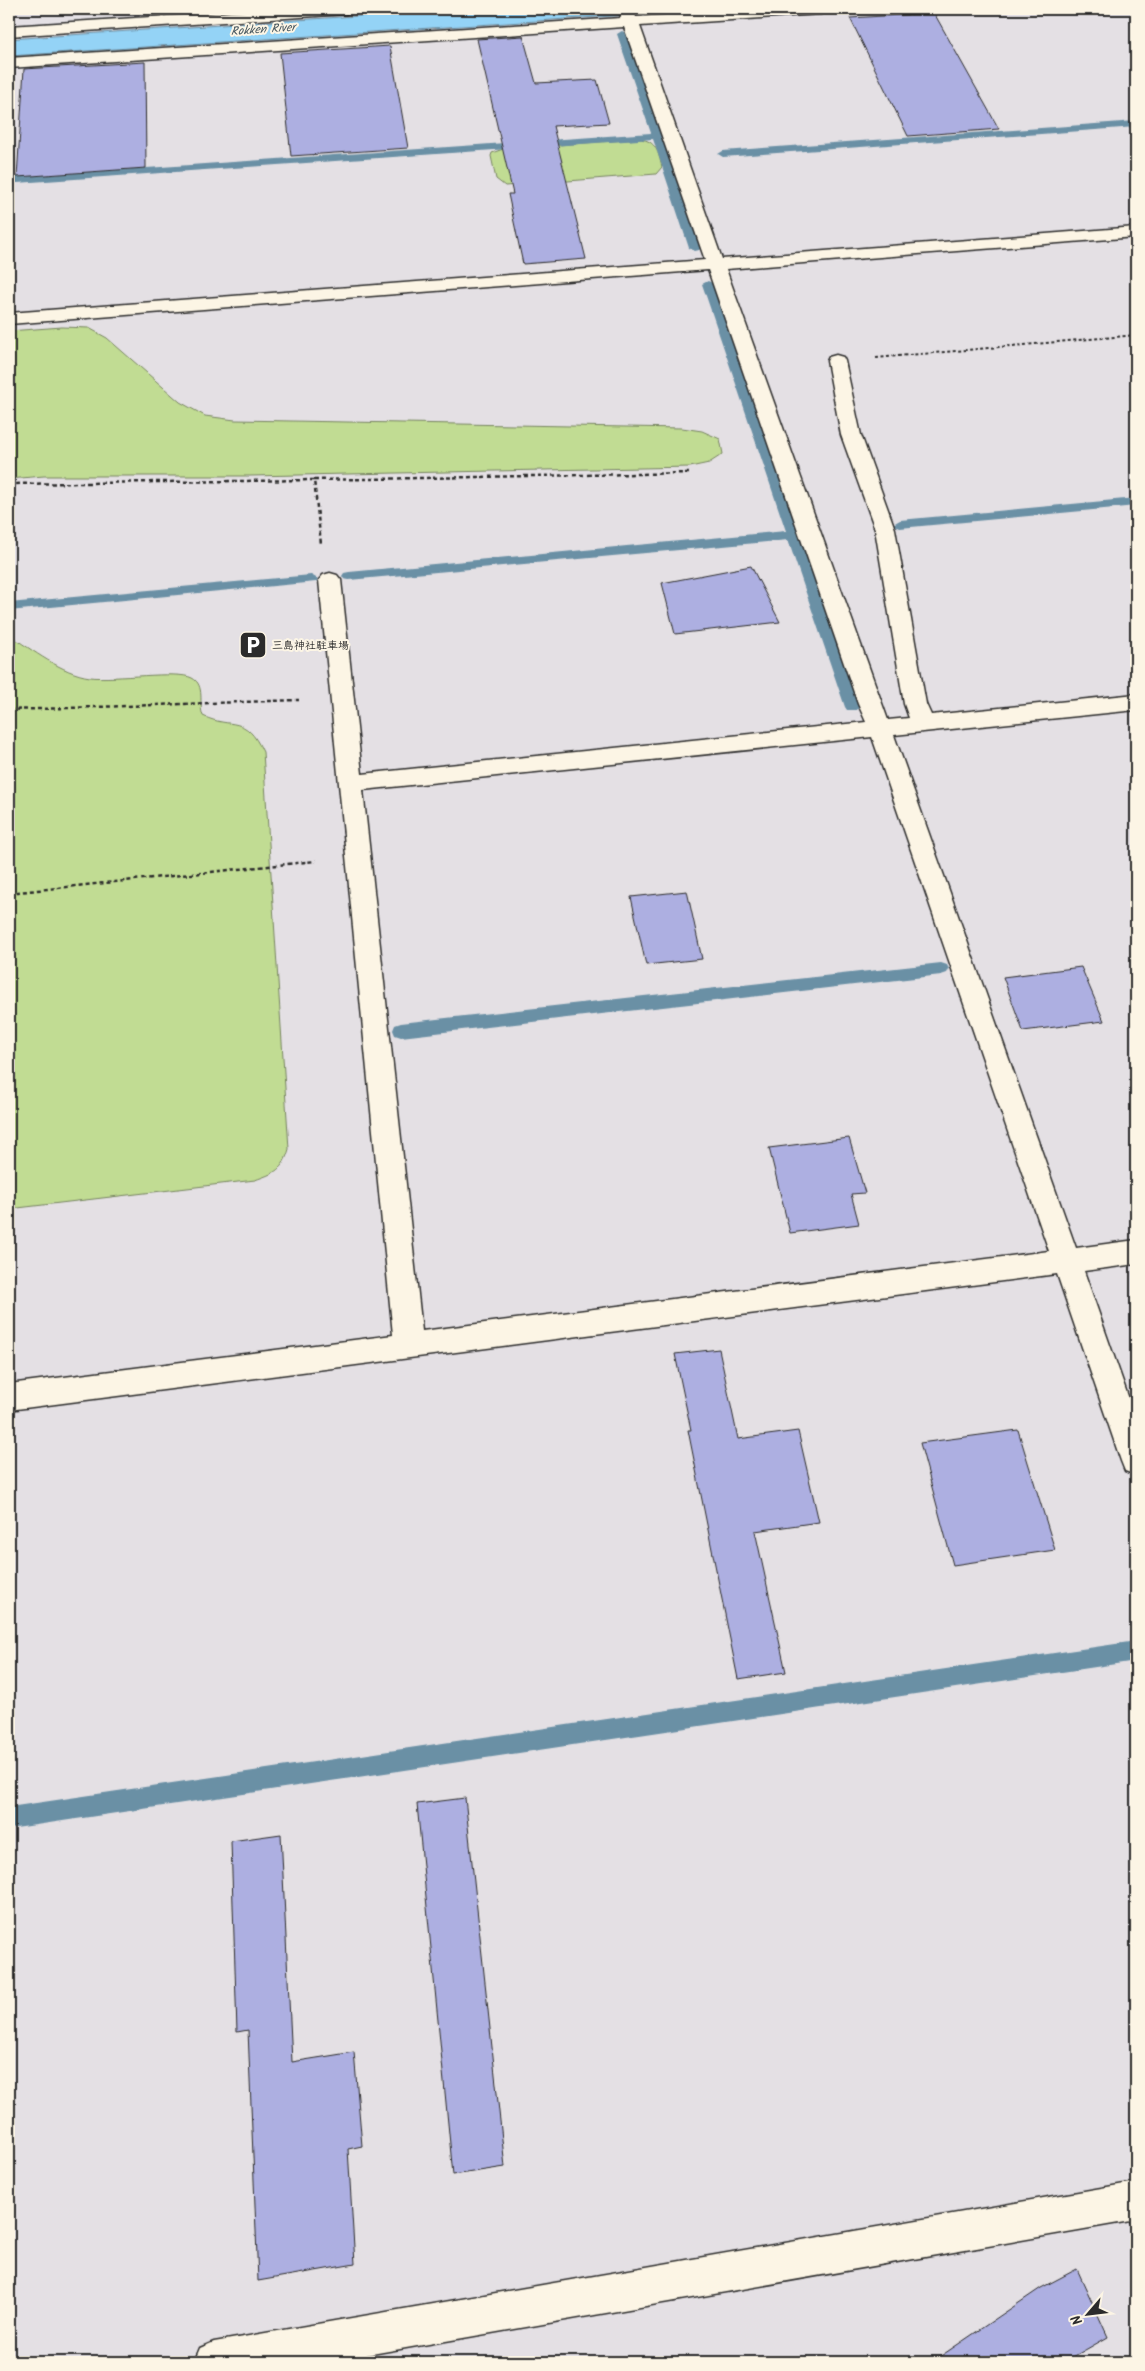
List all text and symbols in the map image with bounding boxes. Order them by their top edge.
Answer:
water label: Rokken River [230,18,299,41]
parking icon: 三島神社駐車場 [238,630,268,660]
place label: 三島神社駐車場 [272,637,349,655]
north arrow [1062,2288,1112,2338]
text: N [1066,2310,1089,2329]

